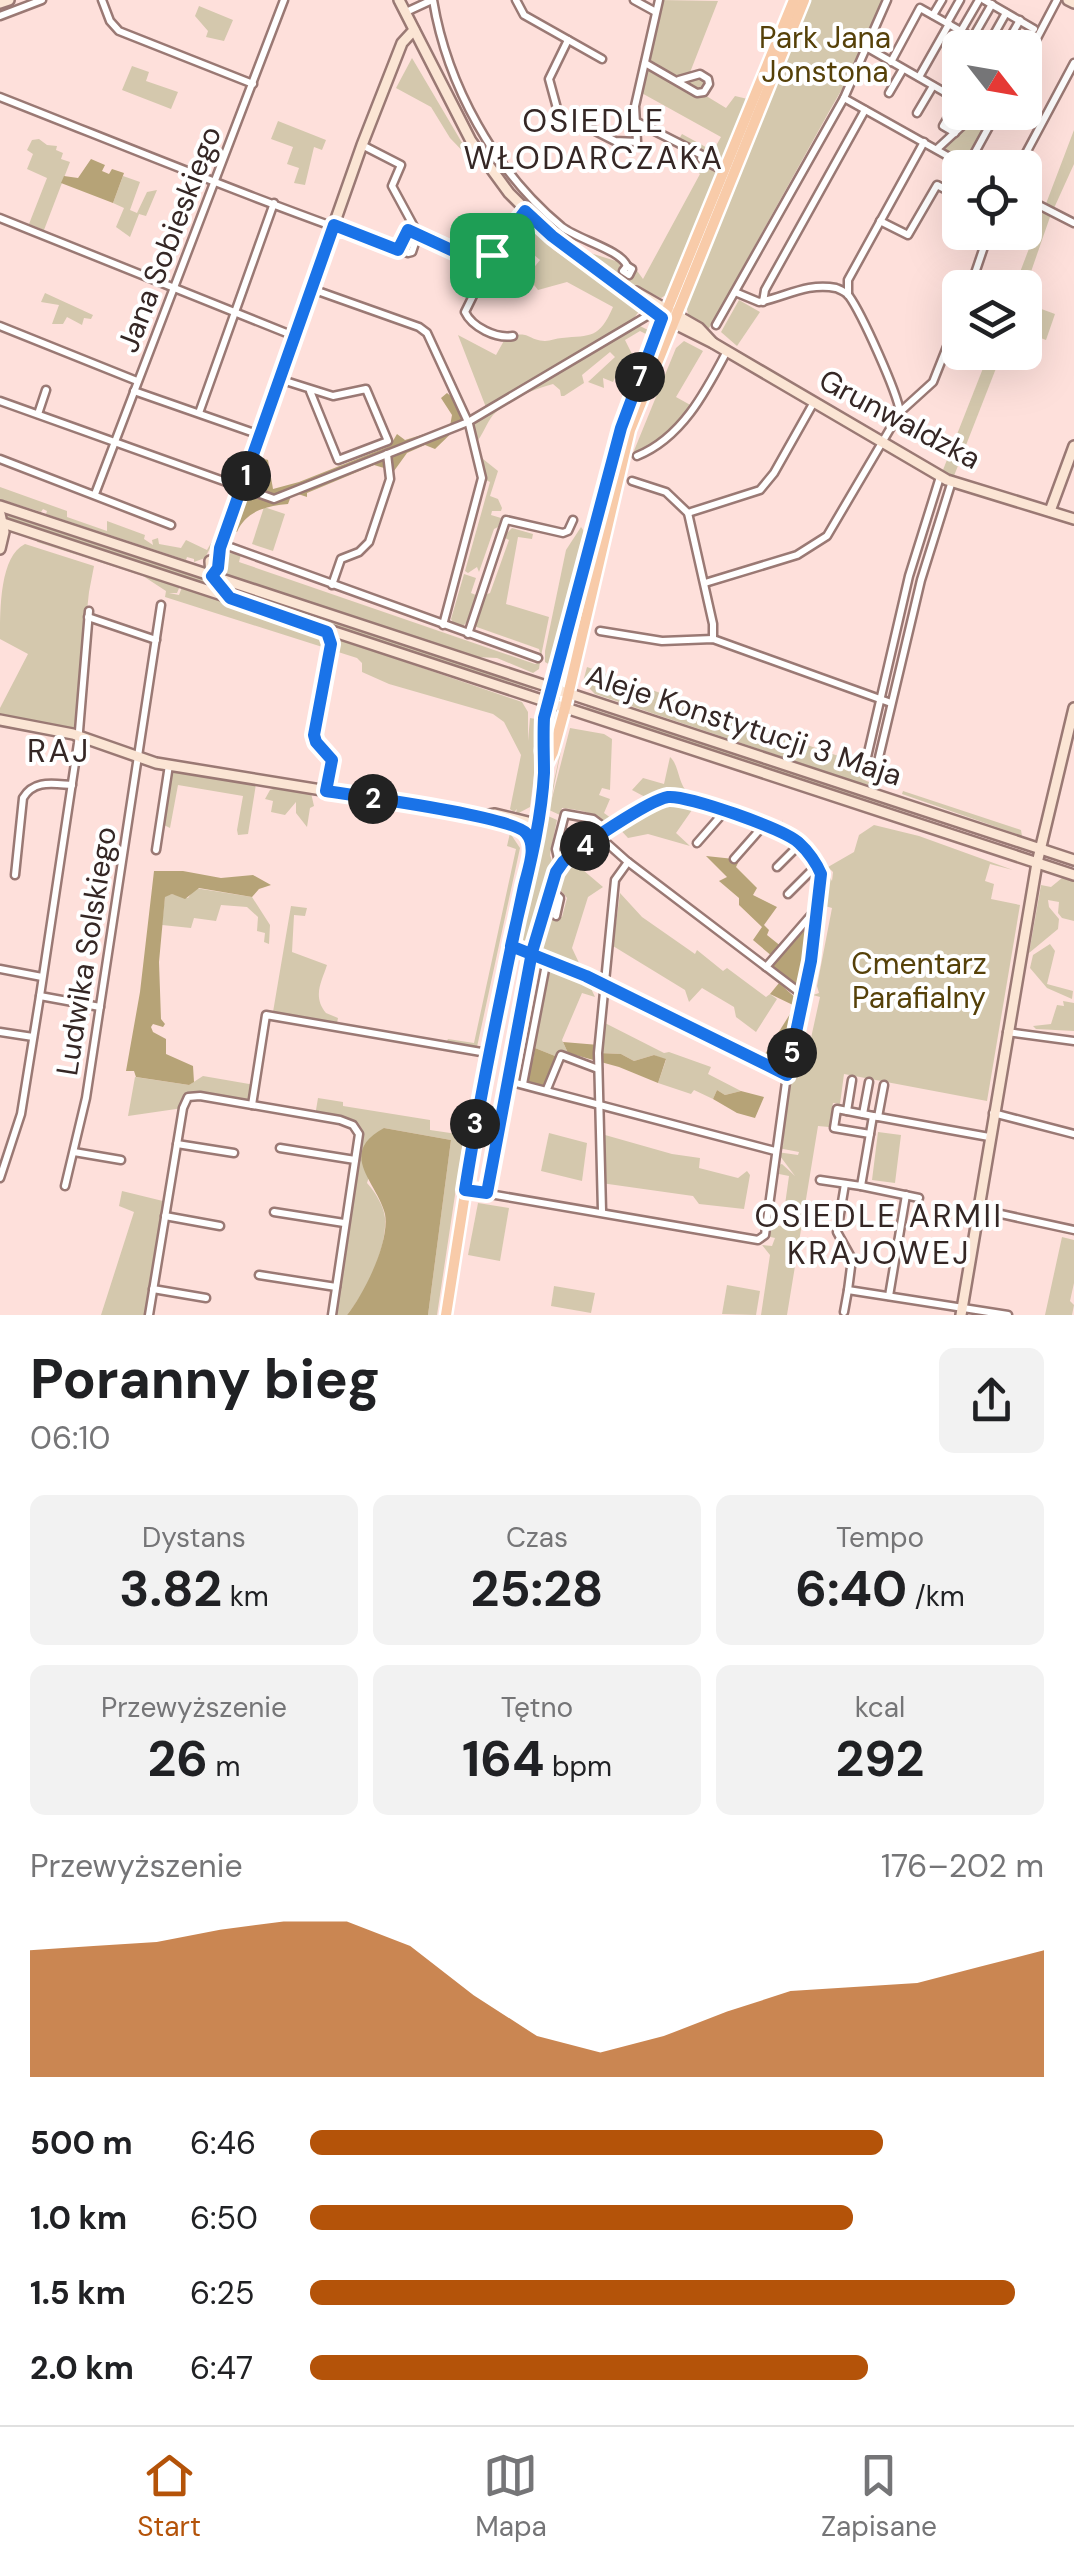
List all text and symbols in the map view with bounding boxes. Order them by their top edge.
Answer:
park label: Park Jana Jonstona [759,18,891,91]
north arrow [942,30,1042,130]
map controls [942,30,1042,370]
district label: OSIEDLE WŁODARCZAKA [464,100,724,179]
street label: Jana Sobieskiego [108,120,230,358]
button: locate [942,150,1042,250]
pin [450,213,535,298]
icon: arrive [465,228,520,283]
button: layers [942,270,1042,370]
pin: 7 [615,352,665,402]
text: 7 [632,358,648,395]
street label: Grunwaldzka [812,360,988,478]
pin: 1 [221,451,271,501]
text: 1 [241,457,251,494]
street label: Aleje Konstytucji 3 Maja [581,655,907,795]
district label: RAJ [27,730,91,772]
pin: 2 [348,774,398,824]
text: 2 [365,780,381,817]
pin: 4 [560,821,610,871]
street label: Ludwika Solskiego [47,824,125,1078]
text: 4 [576,827,594,864]
park label: Cmentarz Parafialny [851,944,987,1017]
pin: 5 [767,1028,817,1078]
text: 5 [783,1034,801,1071]
pin: 3 [450,1099,500,1149]
text: 3 [467,1105,483,1142]
district label: OSIEDLE ARMII KRAJOWEJ [754,1195,1004,1274]
text: Poranny bieg [30,1343,380,1415]
button: share [939,1348,1044,1453]
text: 06:10 [30,1417,110,1459]
text: Dystans [142,1519,246,1556]
text: Czas [506,1519,568,1556]
text: Tempo [836,1519,924,1556]
text: 3.82 [119,1556,222,1622]
text: 25:28 [471,1556,603,1622]
text: 6:40 [795,1556,907,1622]
text: km [222,1578,269,1615]
text: /km [907,1578,965,1615]
text: Przewyższenie [101,1689,287,1726]
text: Tętno [501,1689,573,1726]
text: kcal [855,1689,905,1726]
text: 26 [148,1726,208,1792]
text: 164 [462,1726,544,1792]
text: 292 [836,1726,924,1792]
text: m [208,1748,240,1785]
text: bpm [544,1748,612,1785]
text: Przewyższenie [30,1845,243,1887]
text: 176–202 m [881,1845,1044,1887]
text: 500 m [30,2122,133,2164]
text: 6:46 [190,2122,256,2164]
text: 1.0 km [30,2197,127,2239]
text: 6:50 [190,2197,258,2239]
text: 1.5 km [30,2272,126,2314]
text: 6:25 [190,2272,255,2314]
text: 2.0 km [30,2347,134,2389]
text: 6:47 [190,2347,253,2389]
tab: Start [137,2448,201,2545]
tab: Mapa [475,2448,547,2545]
tab: Zapisane [821,2448,937,2545]

